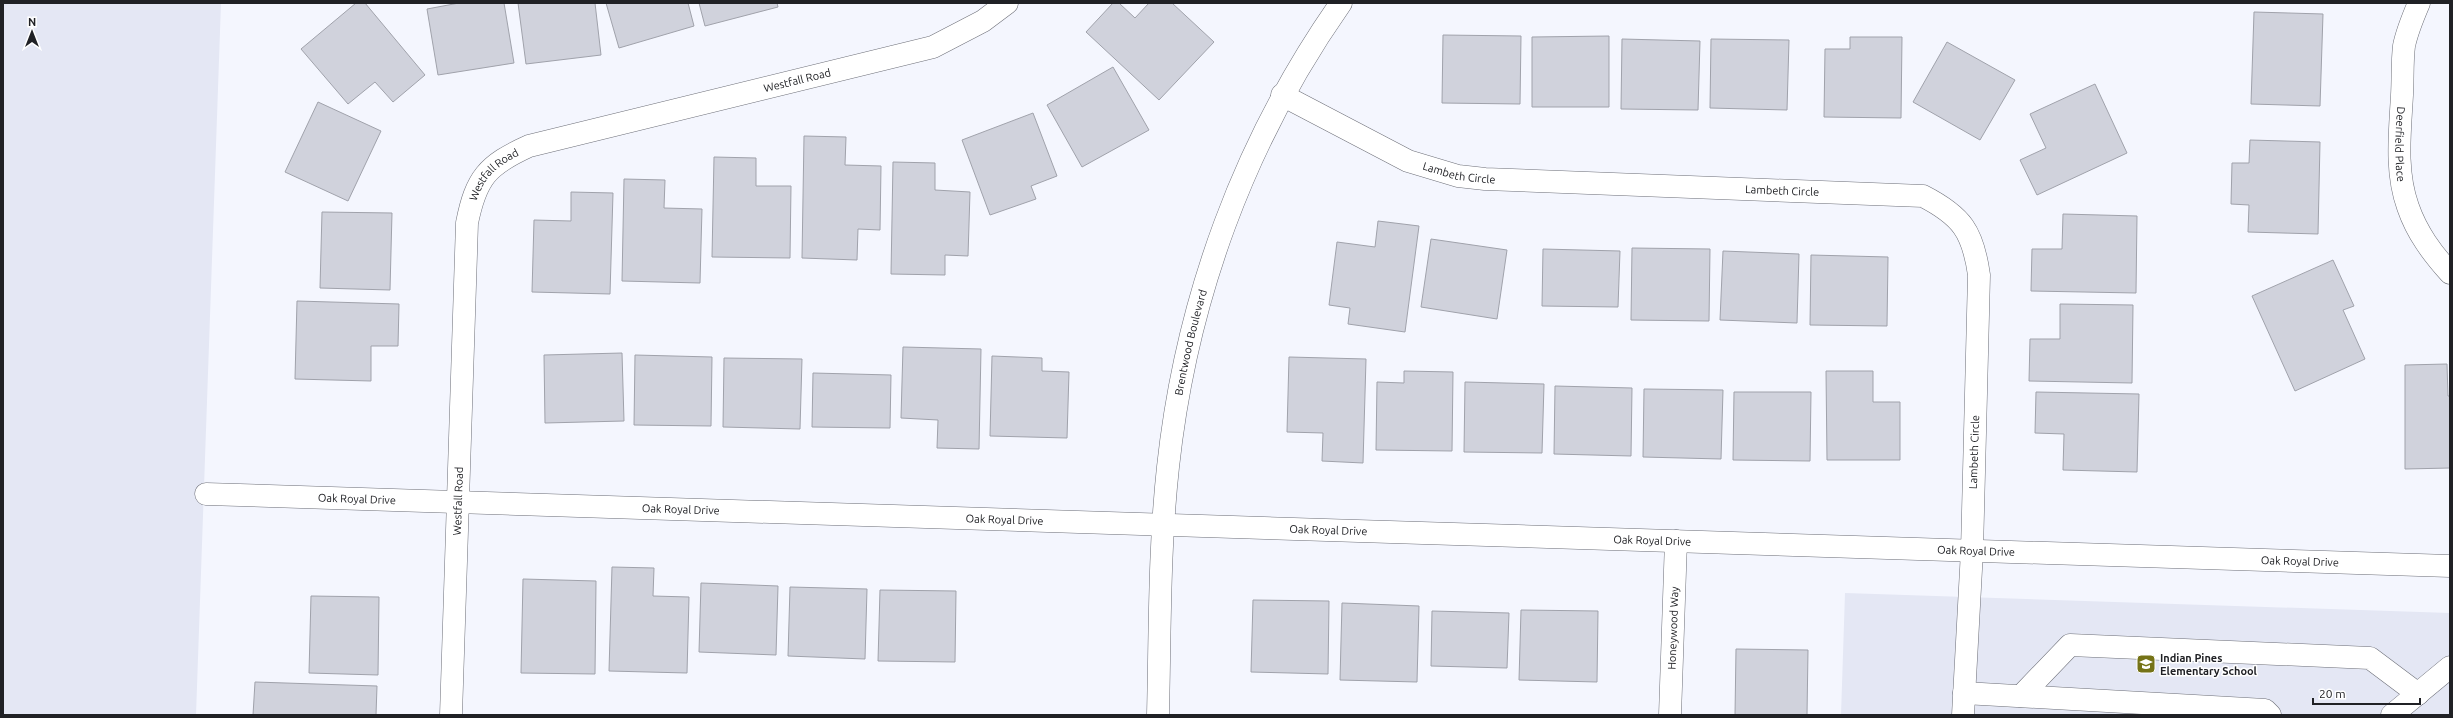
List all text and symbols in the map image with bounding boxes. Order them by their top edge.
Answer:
north arrow [12,12,52,52]
text: N [28,16,36,28]
street label: Westfall Road [762,66,832,94]
street label: Deerfield Place [2393,106,2408,183]
street label: Westfall Road [467,146,520,202]
street label: Lambeth Circle [1421,160,1496,185]
street label: Lambeth Circle [1745,183,1819,198]
street label: Brentwood Boulevard [1172,288,1209,396]
street label: Lambeth Circle [1967,415,1981,489]
street label: Westfall Road [451,467,465,536]
street label: Oak Royal Drive [318,492,396,506]
street label: Oak Royal Drive [642,502,720,516]
street label: Oak Royal Drive [965,512,1044,527]
street label: Oak Royal Drive [1289,523,1368,537]
street label: Oak Royal Drive [1613,533,1691,548]
street label: Oak Royal Drive [1937,544,2015,558]
street label: Oak Royal Drive [2261,554,2339,568]
street label: Honeywood Way [1666,586,1680,670]
place label: Indian Pines Elementary School [2160,652,2258,677]
school or university icon: Indian Pines Elementary School [2135,653,2157,675]
scale bar [2313,680,2420,706]
text: 20 m [2319,687,2346,700]

